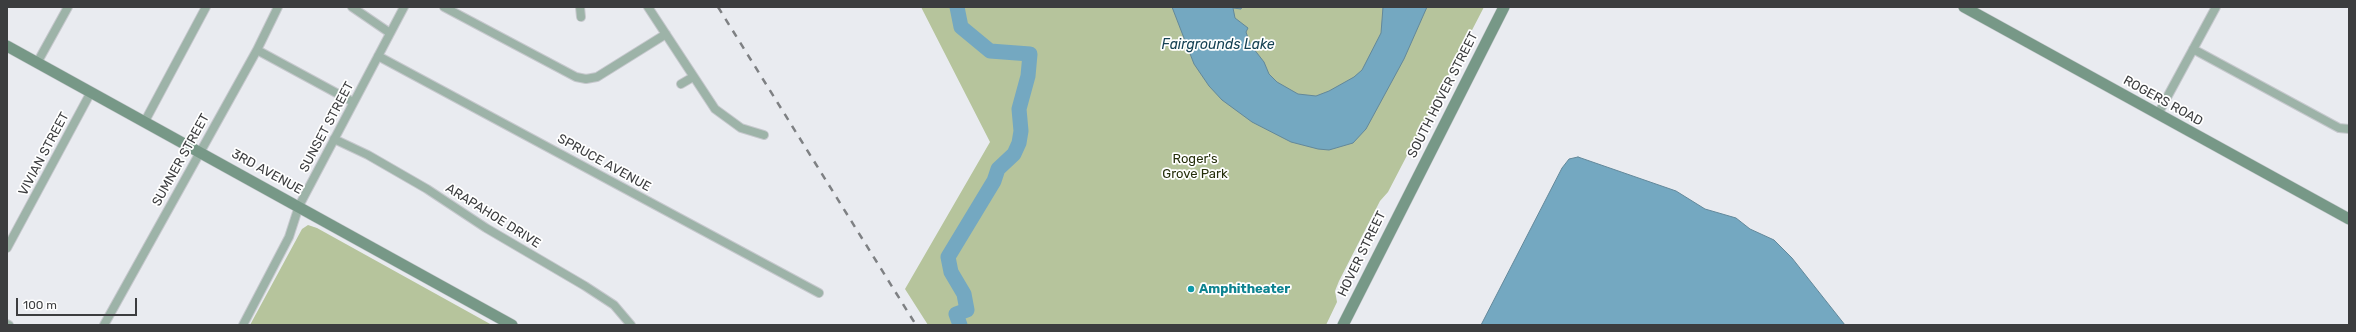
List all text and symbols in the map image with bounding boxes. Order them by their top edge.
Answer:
street label: SOUTH HOVER STREET [1404,29,1482,161]
water label: Fairgrounds Lake [1161,37,1275,53]
street label: ROGERS ROAD [2120,73,2206,129]
street label: SUNSET STREET [297,79,357,175]
street label: VIVIAN STREET [15,110,73,198]
street label: SUMNER STREET [149,111,213,209]
street label: SPRUCE AVENUE [555,131,653,195]
street label: 3RD AVENUE [229,146,305,198]
park label: Roger's Grove Park [1162,151,1228,182]
street label: ARAPAHOE DRIVE [443,180,543,252]
street label: HOVER STREET [1335,209,1389,299]
place label: Amphitheater [1199,281,1290,297]
marker: Amphitheater [1186,284,1196,294]
scale bar [18,290,139,316]
text: 100 m [23,298,57,312]

